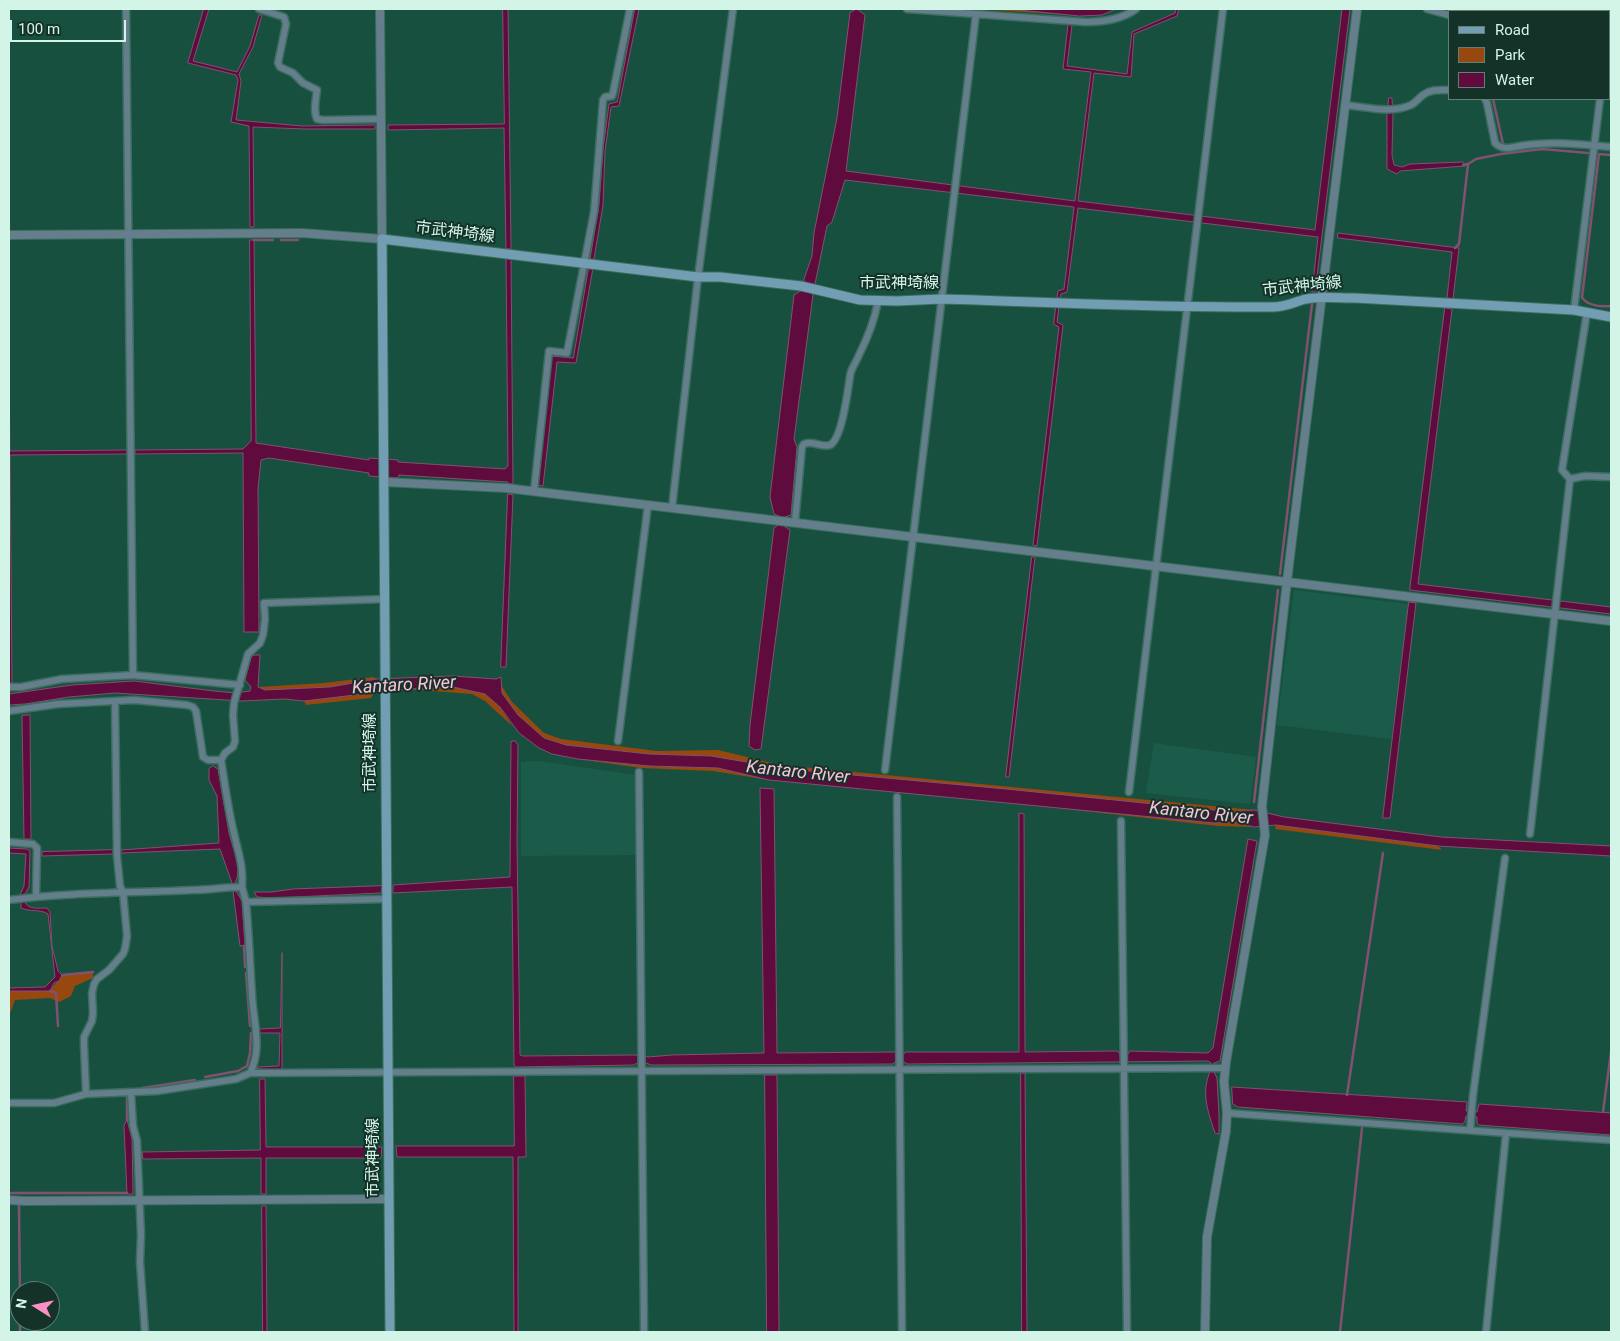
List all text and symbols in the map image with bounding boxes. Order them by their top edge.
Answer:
scale bar [12,10,129,42]
legend [1448,10,1610,100]
text: 100 m [18,20,60,38]
text: Road [1495,21,1529,39]
text: Park [1495,46,1525,64]
text: Water [1495,71,1534,89]
street label: 市武神埼線 [414,219,496,247]
street label: 市武神埼線 [1261,273,1343,301]
street label: 市武神埼線 [859,274,939,294]
water label: Kantaro River [352,672,456,700]
street label: 市武神埼線 [361,713,381,793]
water label: Kantaro River [745,757,851,789]
water label: Kantaro River [1148,798,1254,830]
street label: 市武神埼線 [364,1118,384,1198]
north arrow [10,1281,60,1331]
text: N [12,1297,30,1310]

